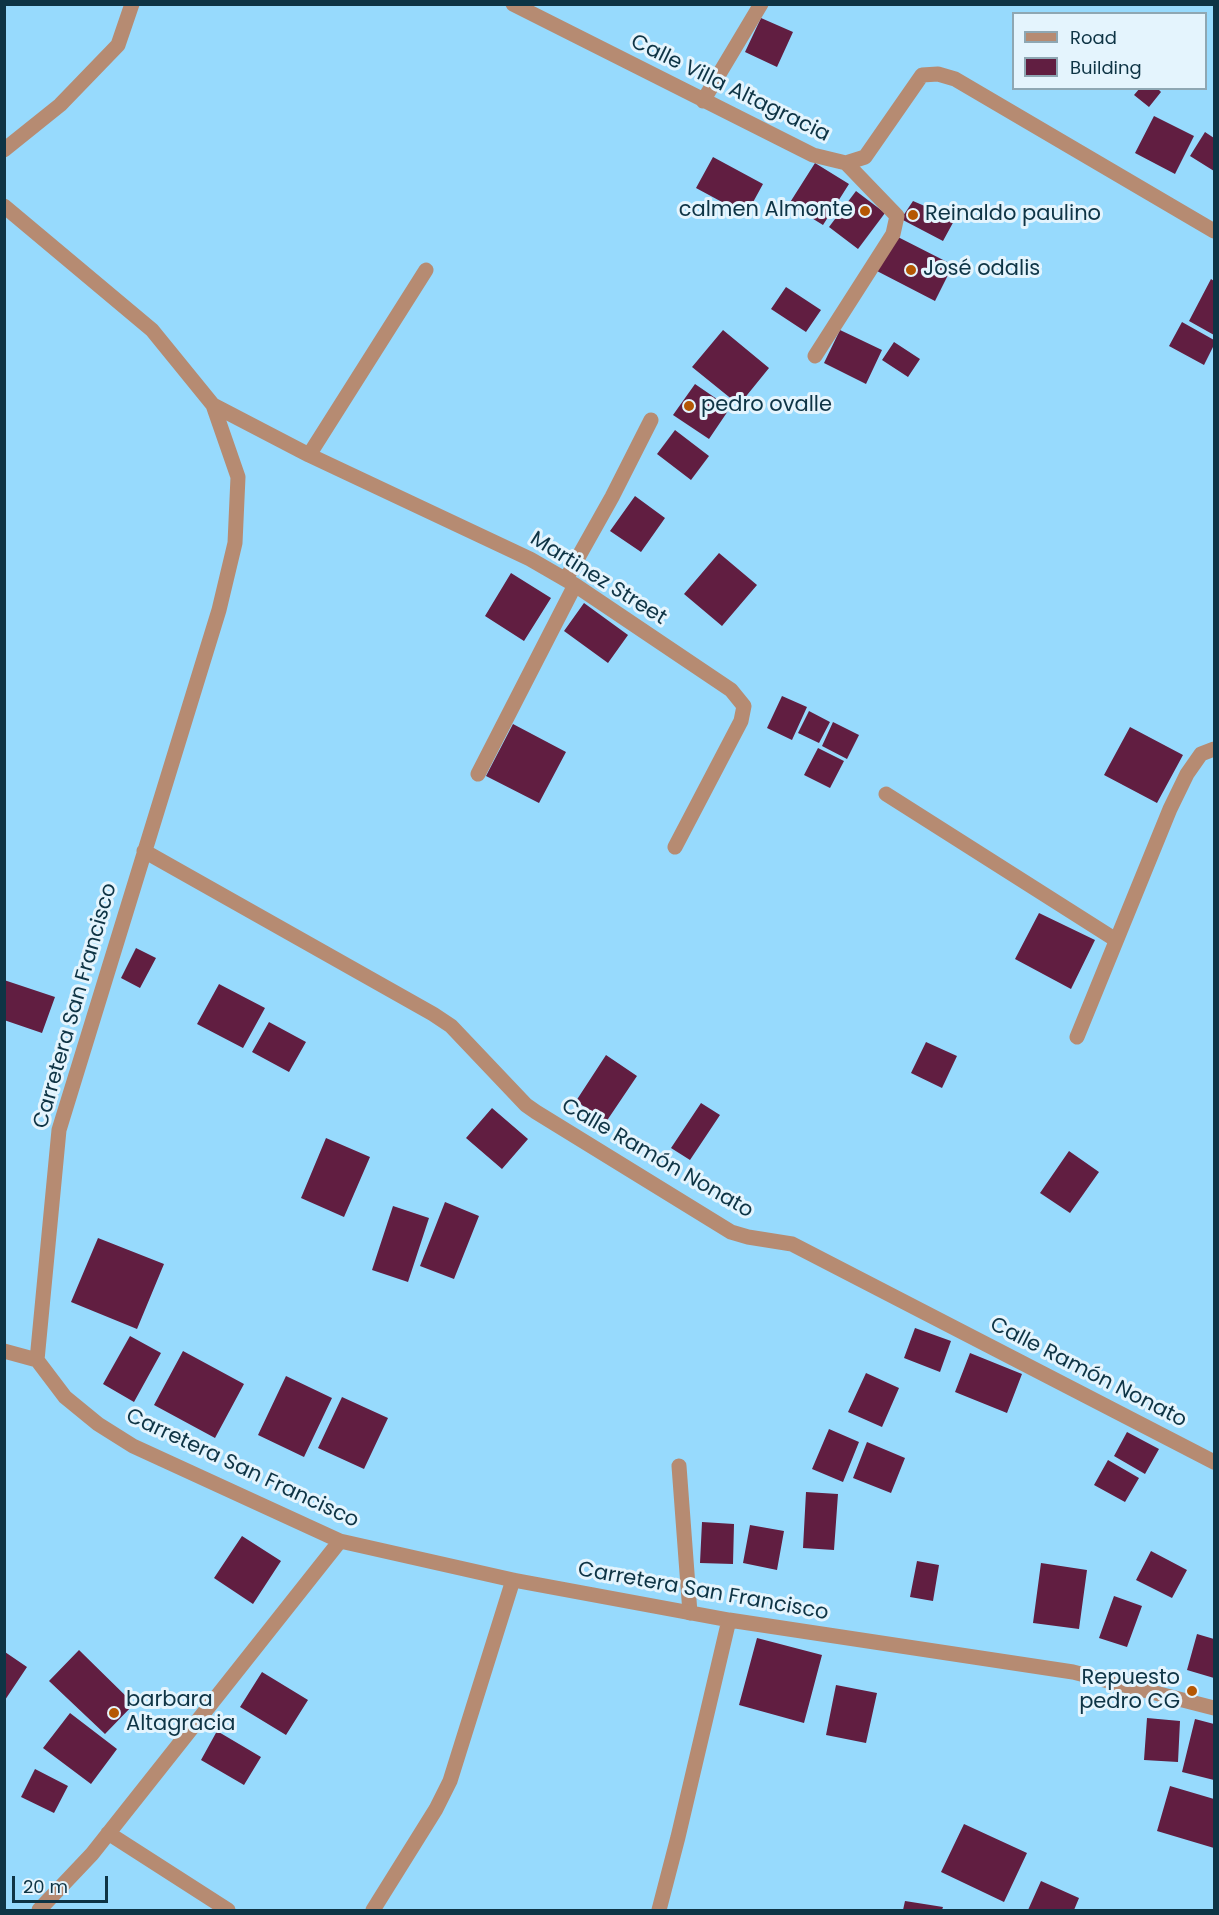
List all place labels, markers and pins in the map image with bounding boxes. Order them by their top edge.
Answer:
place label: calmen Almonte [679,198,853,224]
place label: Reinaldo paulino [925,202,1101,228]
marker: calmen Almonte [858,204,872,218]
marker: Reinaldo paulino [906,208,920,222]
place label: José odalis [923,257,1040,283]
marker: José odalis [904,263,918,277]
place label: pedro ovalle [701,393,832,419]
marker: pedro ovalle [682,399,696,413]
place label: Repuesto pedro CG [1079,1666,1180,1716]
marker: Repuesto pedro CG [1185,1684,1199,1698]
place label: barbara Altagracia [126,1688,235,1738]
marker: barbara Altagracia [107,1706,121,1720]

